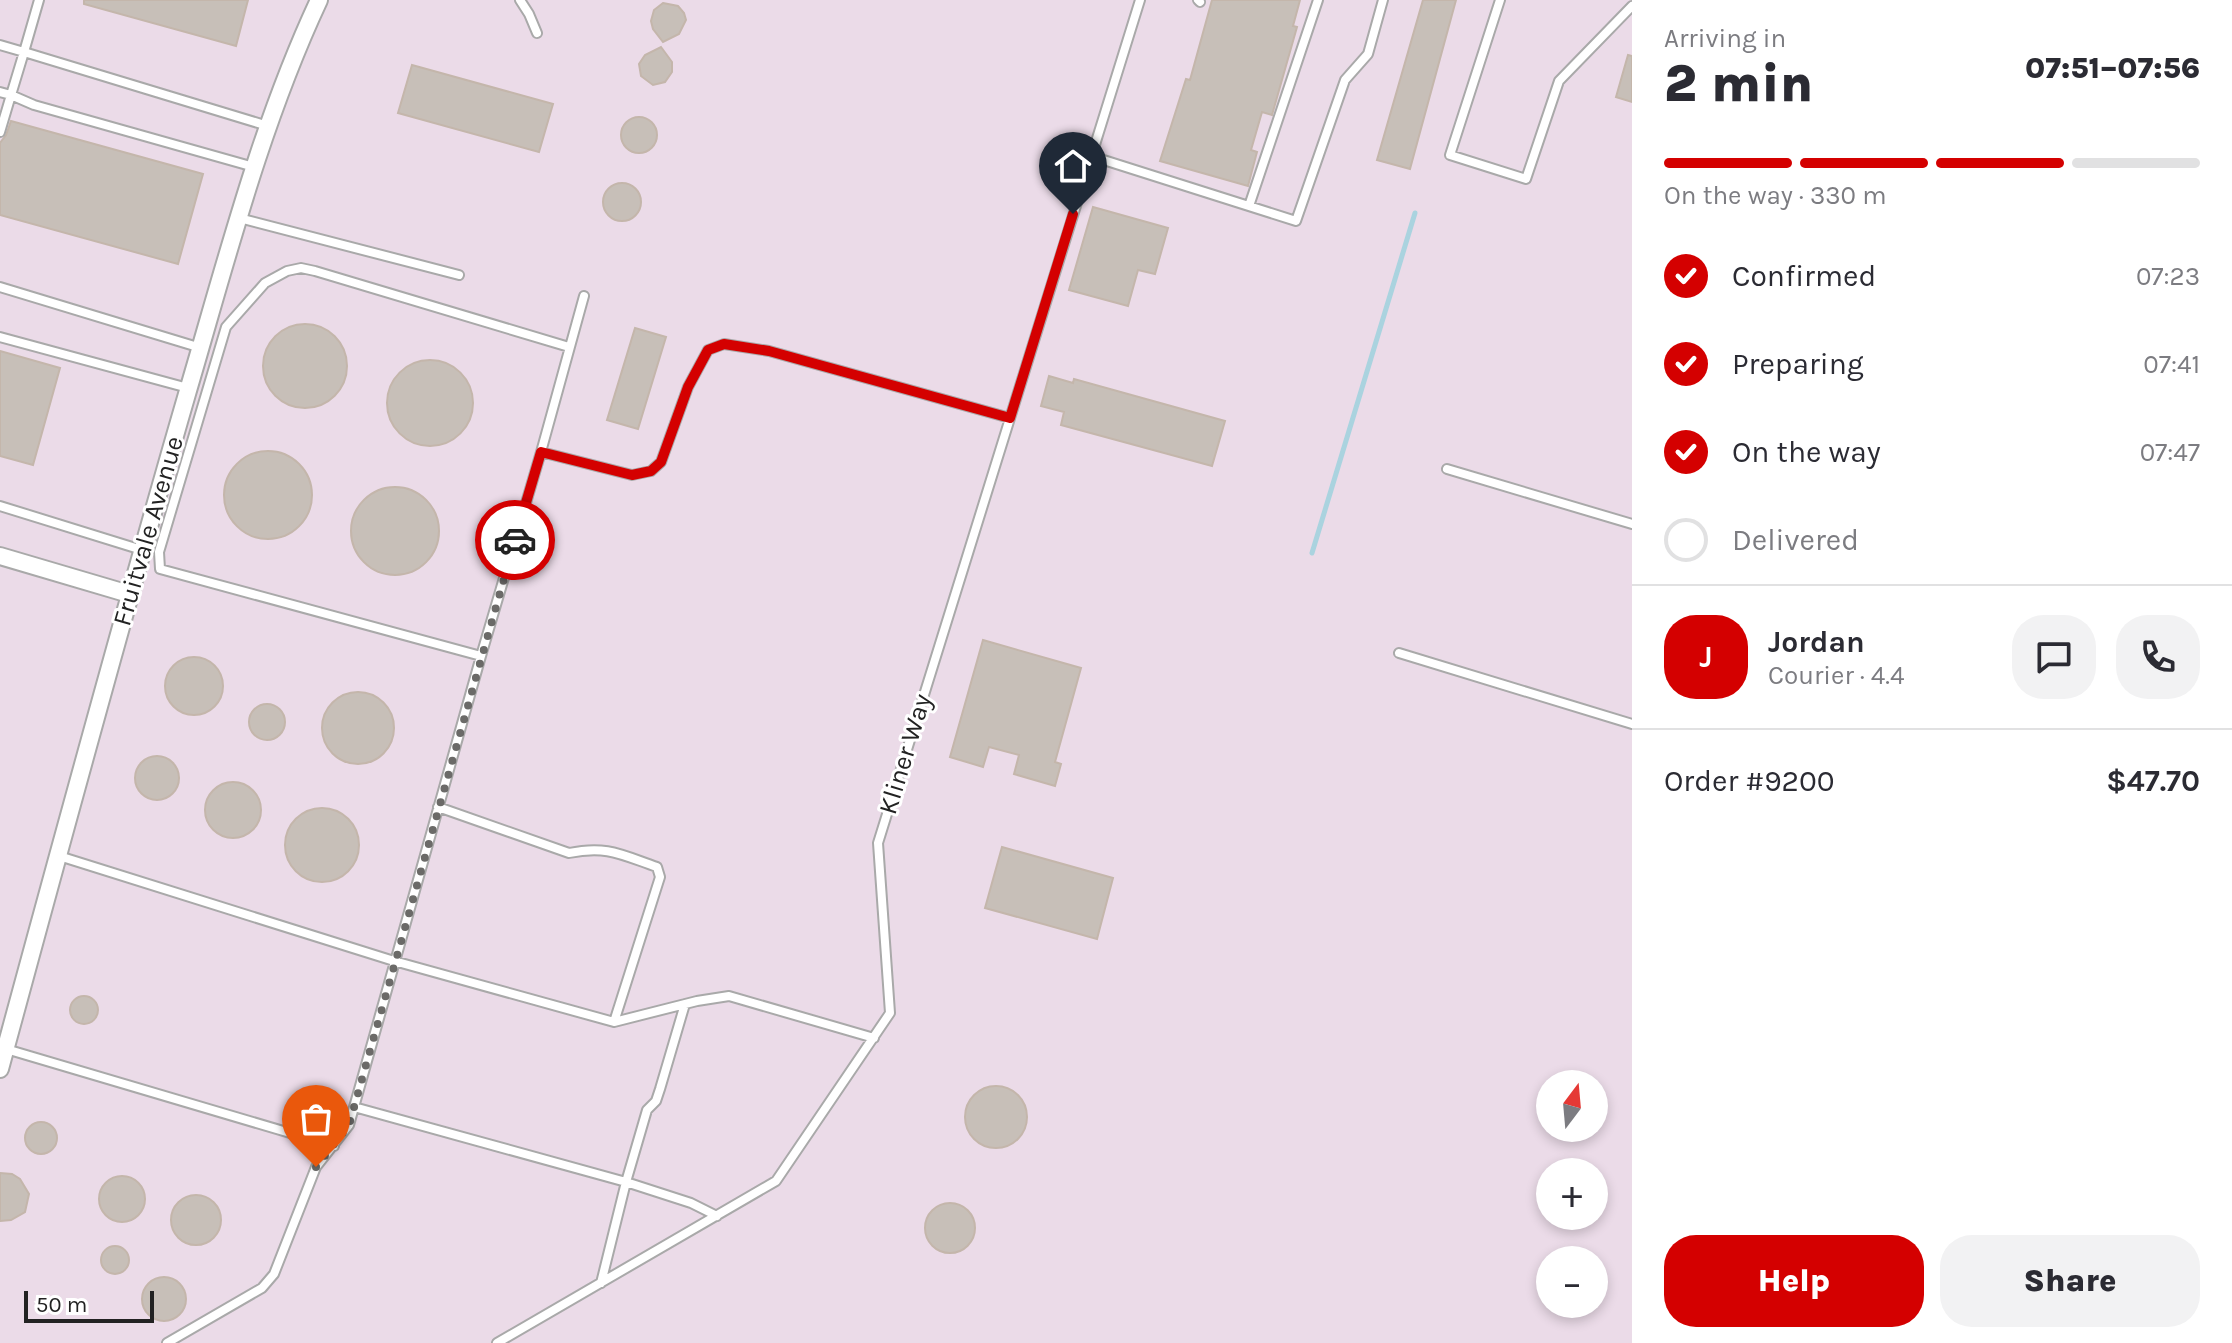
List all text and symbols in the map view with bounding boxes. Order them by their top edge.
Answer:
text: Arriving in [1664,23,1786,54]
text: 07:51–07:56 [2025,50,2200,86]
text: 2 min [1664,53,1813,114]
pin [1039,132,1107,214]
icon: home [1051,144,1095,188]
text: On the way · 330 m [1664,180,1887,211]
icon: check [1664,254,1708,298]
text: Confirmed [1732,258,1876,294]
text: 07:23 [2136,261,2200,292]
icon: check [1664,342,1708,386]
text: Preparing [1732,346,1864,382]
text: 07:41 [2143,349,2200,380]
icon: check [1664,430,1708,474]
street label: Fruitvale Avenue [106,433,190,629]
text: On the way [1732,434,1881,470]
text: 07:47 [2140,437,2200,468]
courier [475,500,555,580]
icon: car [493,518,537,562]
text: Delivered [1732,522,1859,558]
button: chat [2012,615,2096,699]
button: phone [2116,615,2200,699]
text: Jordan [1768,624,1865,660]
text: J [1699,639,1713,675]
text: Courier · 4.4 [1768,660,1904,691]
street label: Kliner Way [872,690,938,818]
text: Order #9200 [1664,763,1835,799]
text: $47.70 [2106,763,2200,799]
north arrow [1536,1070,1608,1142]
map controls [1536,1070,1608,1318]
pin [282,1085,350,1167]
icon: bag [294,1097,338,1141]
button: + [1536,1158,1608,1230]
button: Help [1664,1235,1924,1327]
button: Share [1940,1235,2200,1327]
button: − [1536,1246,1608,1318]
scale bar [24,1287,154,1323]
text: 50 m [36,1292,87,1318]

